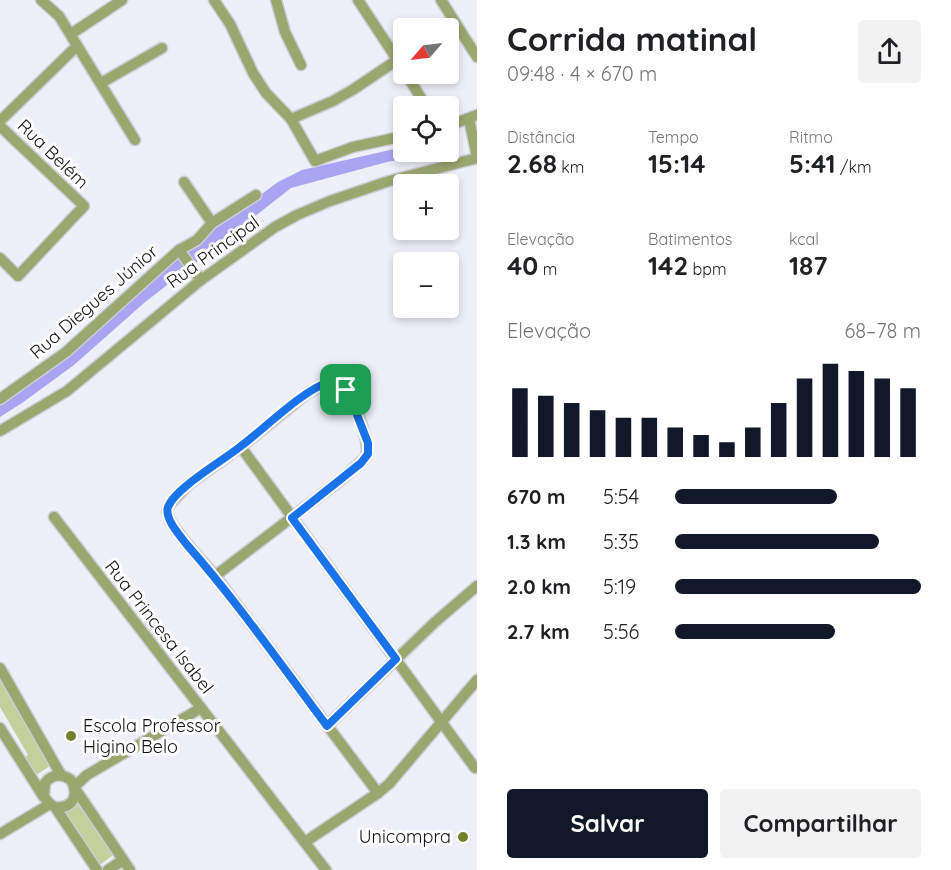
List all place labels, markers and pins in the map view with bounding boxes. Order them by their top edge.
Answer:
pin [320,364,371,415]
place label: Escola Professor Higino Belo [83,714,221,758]
marker: Escola Professor Higino Belo [64,729,78,743]
place label: Unicompra [359,825,451,848]
marker: Unicompra [456,830,470,844]

